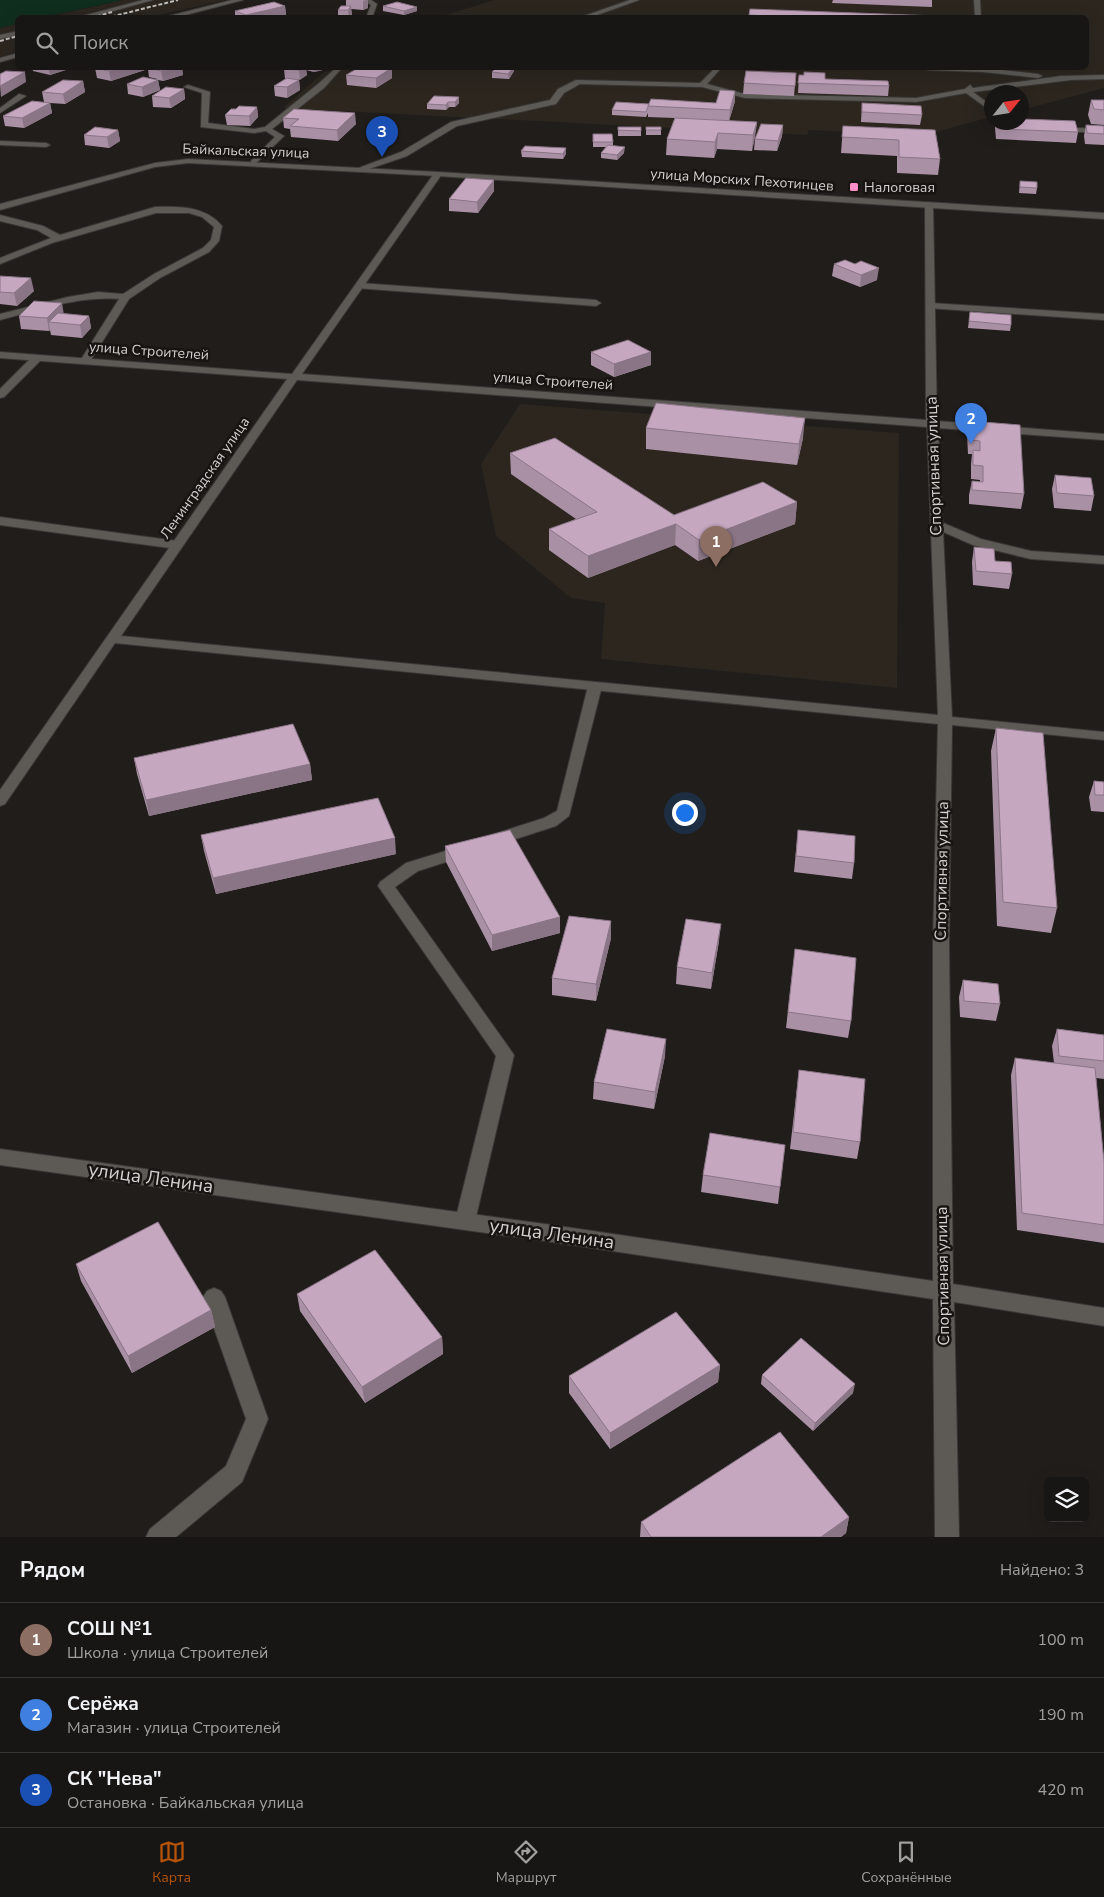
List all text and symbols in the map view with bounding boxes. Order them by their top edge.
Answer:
search box [15,15,1089,70]
icon: search [33,29,61,57]
text: Поиск [73,30,128,56]
north arrow [984,85,1029,130]
pin: 3 [366,116,398,157]
street label: Байкальская улица [182,139,310,163]
street label: улица Морских Пехотинцев [650,164,835,196]
place label: Налоговая [864,178,935,197]
marker: Налоговая [848,181,860,193]
street label: улица Строителей [88,337,210,365]
street label: улица Строителей [492,367,614,395]
street label: Спортивная улица [921,396,947,536]
pin: 2 [955,403,987,444]
street label: Ленинградская улица [156,413,254,543]
pin: 1 [700,526,732,567]
your location [672,800,698,826]
street label: Спортивная улица [930,801,954,941]
street label: улица Ленина [87,1156,215,1200]
street label: Спортивная улица [931,1206,955,1346]
street label: улица Ленина [488,1212,616,1256]
map controls [1044,1477,1089,1522]
button: layers [1044,1477,1089,1522]
text: Рядом [20,1556,85,1584]
text: Найдено: 3 [1000,1559,1084,1581]
text: СОШ №1 [67,1616,152,1642]
text: 1 [31,1629,41,1651]
text: 100 m [1037,1629,1084,1651]
text: Школа · улица Строителей [67,1642,268,1664]
text: Серёжа [67,1691,139,1717]
text: 2 [31,1704,41,1726]
text: 190 m [1037,1704,1084,1726]
text: Магазин · улица Строителей [67,1717,281,1739]
text: СК "Нева" [67,1766,162,1792]
text: 3 [31,1779,41,1801]
text: 420 m [1037,1779,1084,1801]
text: Остановка · Байкальская улица [67,1792,304,1814]
tab: Карта [152,1838,191,1887]
tab: Маршрут [496,1838,556,1887]
tab: Сохранённые [861,1838,952,1887]

